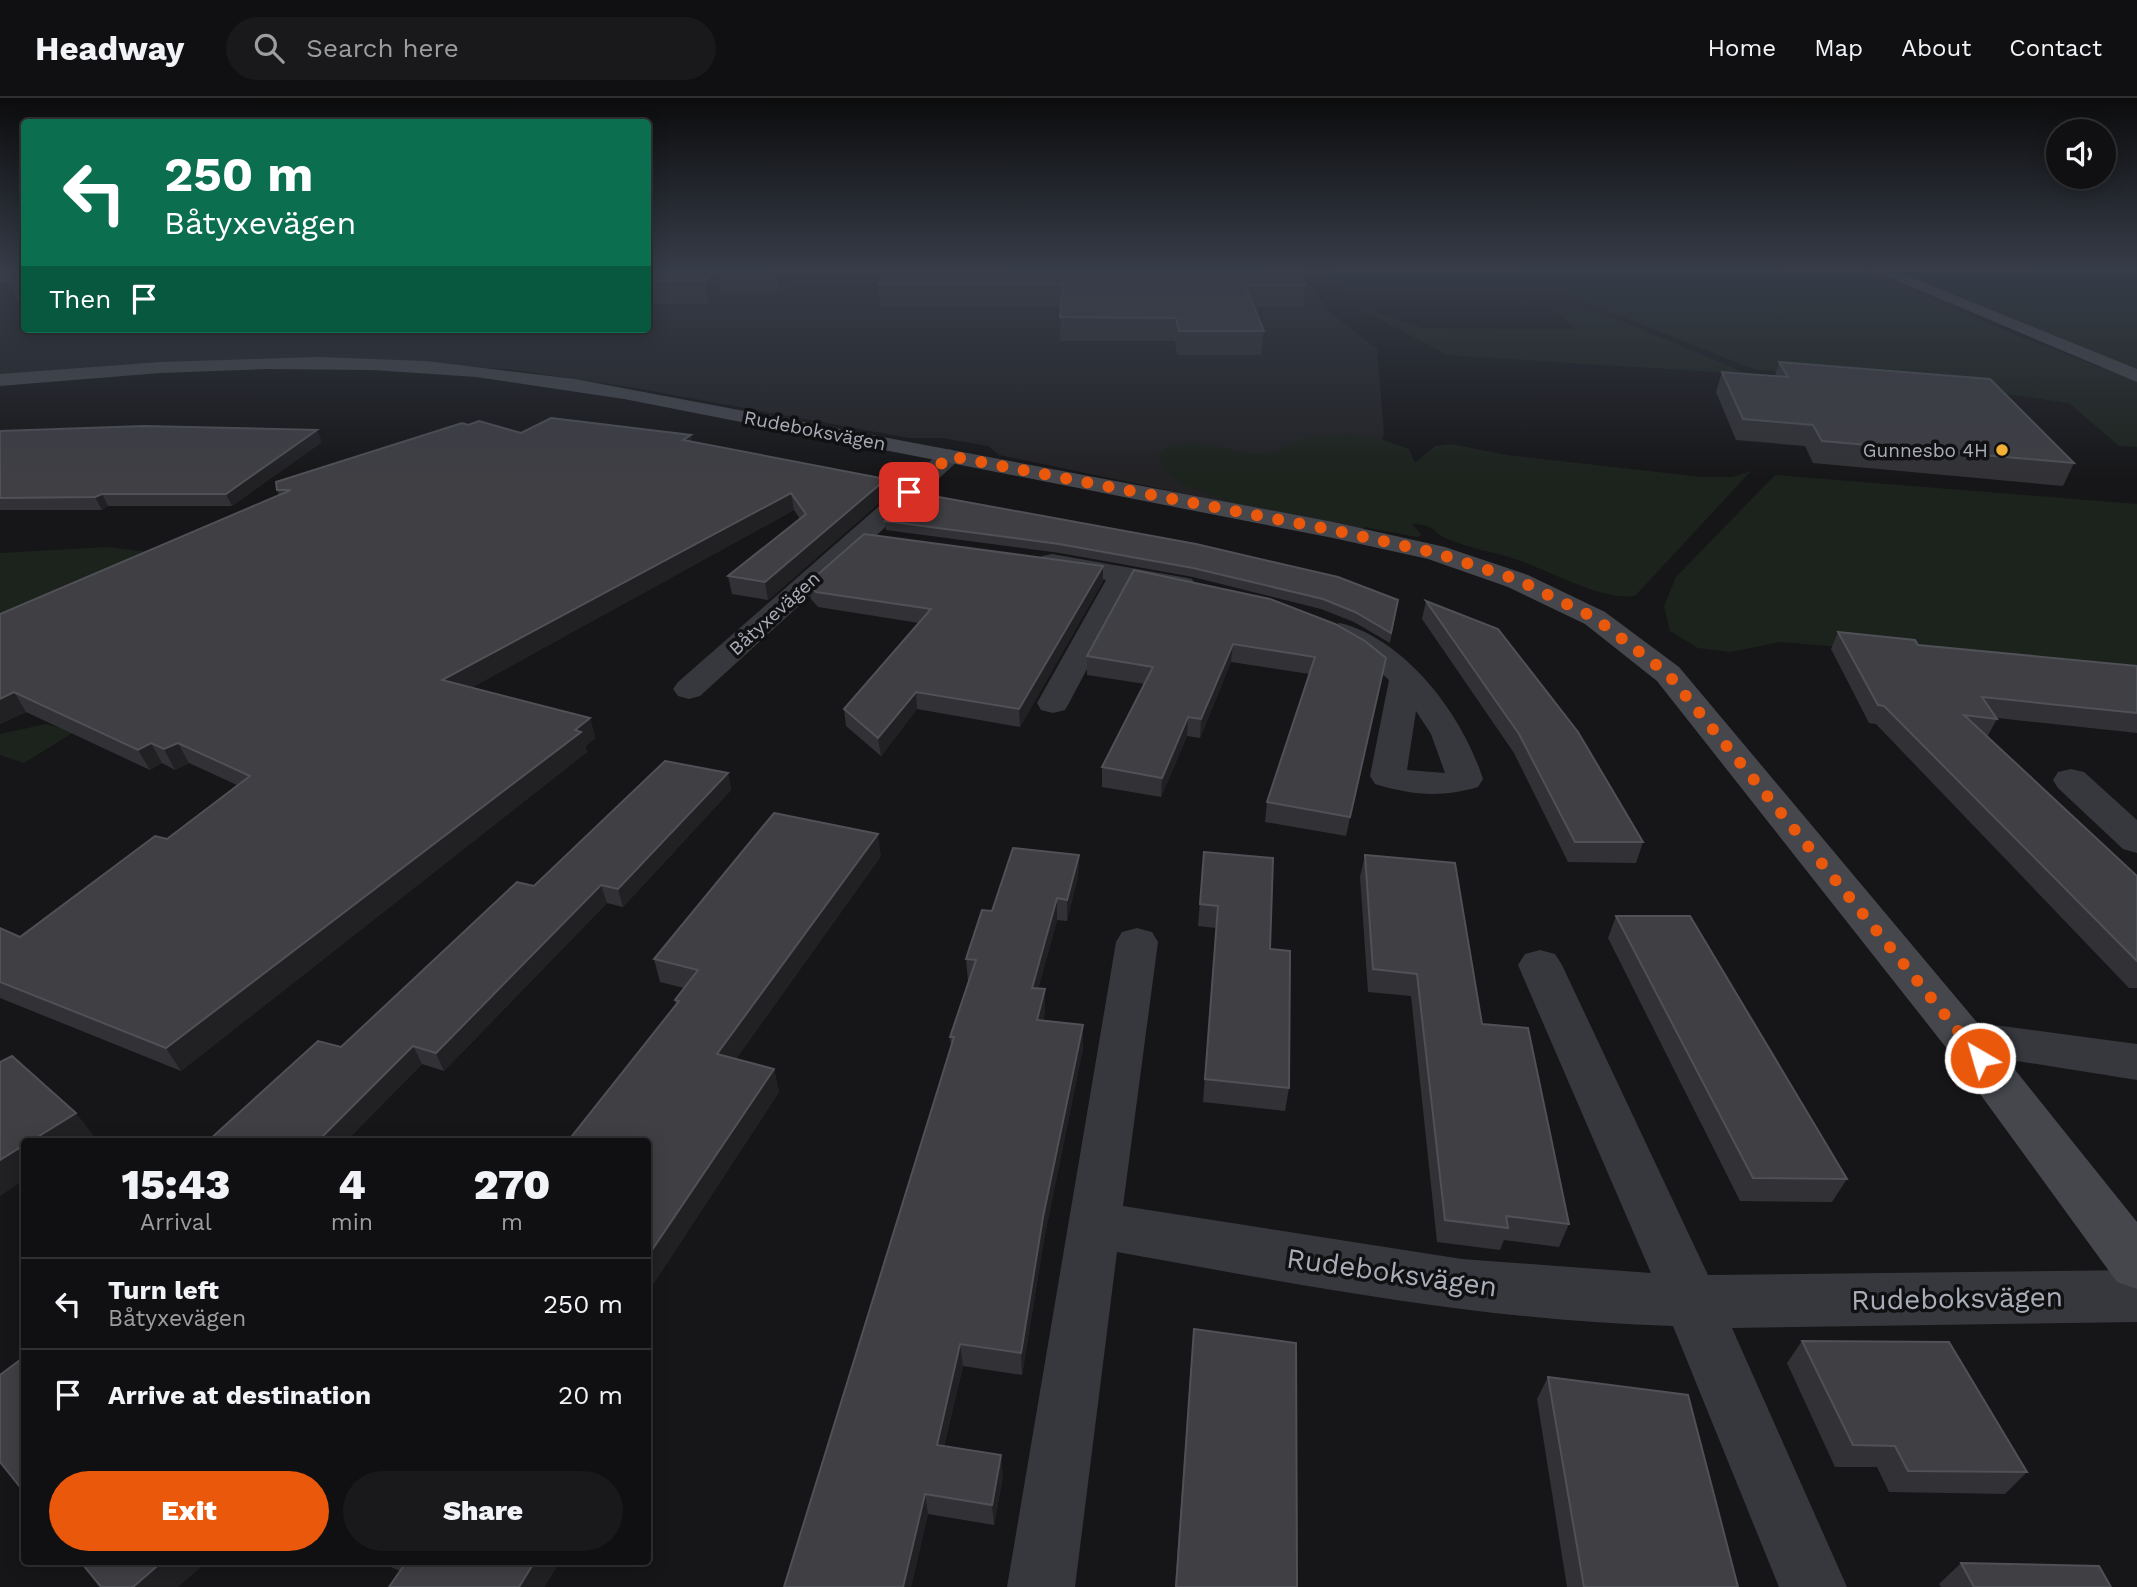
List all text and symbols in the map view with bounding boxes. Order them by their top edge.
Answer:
search box [226,17,716,80]
text: Headway [35,29,184,68]
icon: search [250,29,288,67]
text: Search here [306,33,459,63]
text: Home [1708,34,1776,62]
text: Map [1814,34,1863,62]
text: About [1901,34,1971,62]
text: Contact [2009,34,2102,62]
map controls [2046,119,2116,189]
button: sound [2046,119,2116,189]
text: 250 m [164,145,313,203]
icon: left [49,147,140,238]
text: Båtyxevägen [164,204,356,242]
icon: arrive [125,280,163,318]
text: Then [49,284,111,314]
street label: Rudeboksvägen [742,405,888,456]
place label: Gunnesbo 4H [1863,439,1988,462]
marker: Gunnesbo 4H [1994,442,2010,458]
pin [879,462,939,522]
icon: arrive [890,473,928,511]
street label: Båtyxevägen [724,567,824,660]
position arrow [1943,1021,2017,1095]
text: 15:43 [122,1160,230,1209]
text: 4 [338,1160,366,1209]
text: 270 [474,1160,550,1209]
text: Arrival [140,1209,212,1236]
text: min [331,1209,373,1236]
text: m [501,1209,523,1236]
street label: Rudeboksvägen [1285,1241,1499,1304]
text: Turn left [108,1275,219,1305]
street label: Rudeboksvägen [1851,1280,2063,1317]
icon: left [49,1285,87,1323]
text: 250 m [543,1289,623,1319]
text: Båtyxevägen [108,1305,246,1332]
icon: arrive [49,1376,87,1414]
text: Arrive at destination [108,1380,371,1410]
text: 20 m [558,1380,623,1410]
button: Exit [49,1471,329,1551]
button: Share [343,1471,623,1551]

